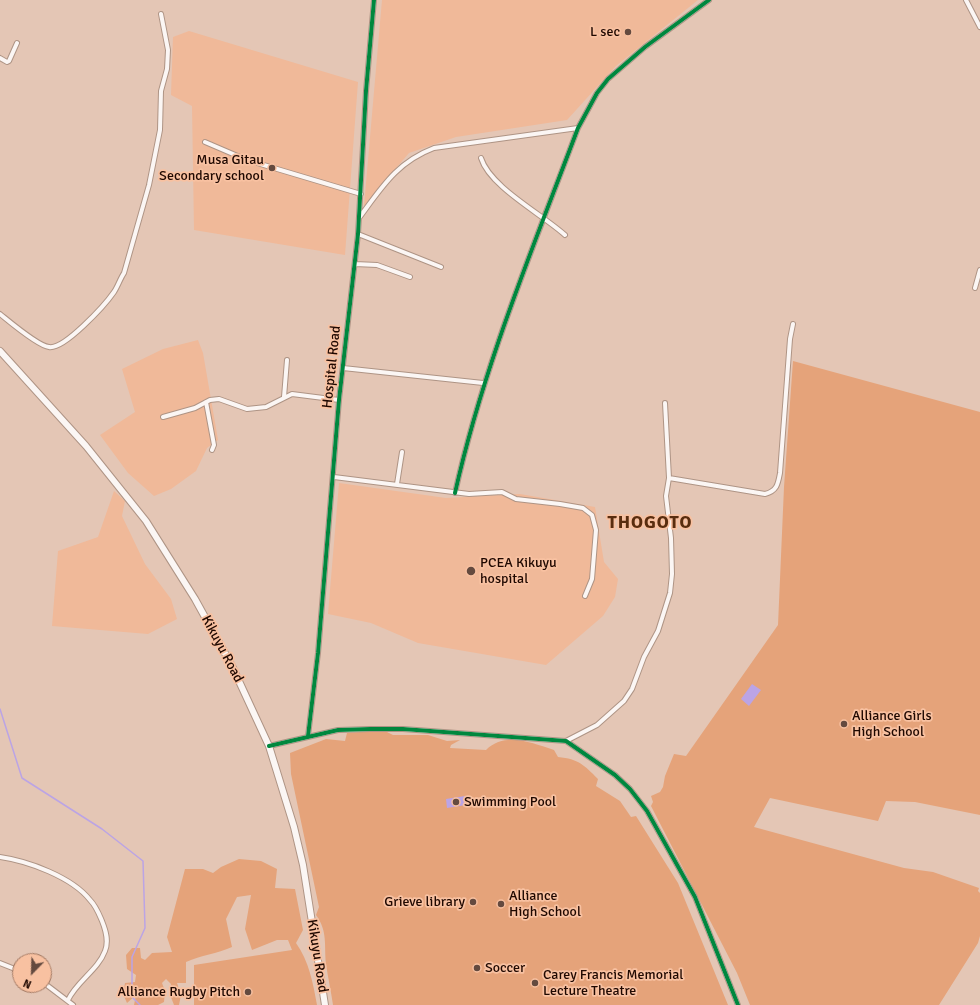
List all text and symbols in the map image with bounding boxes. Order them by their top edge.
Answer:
place label: L sec [590,24,620,40]
marker: L sec [623,27,633,37]
place label: Musa Gitau Secondary school [159,152,264,184]
marker: Musa Gitau Secondary school [267,163,277,173]
street label: Hospital Road [319,325,345,409]
district label: THOGOTO [608,512,692,534]
place label: PCEA Kikuyu hospital [480,555,557,588]
marker: PCEA Kikuyu hospital [465,565,477,577]
street label: Kikuyu Road [197,612,247,686]
place label: Alliance Girls High School [852,708,932,740]
marker: Alliance Girls High School [839,719,849,729]
place label: Swimming Pool [464,794,556,810]
marker: Swimming Pool [451,797,461,807]
place label: Alliance High School [509,888,581,920]
place label: Grieve library [384,894,465,910]
marker: Grieve library [468,897,478,907]
marker: Alliance High School [496,899,506,909]
street label: Kikuyu Road [303,918,331,994]
north arrow [12,953,52,993]
place label: Soccer [485,960,525,976]
marker: Soccer [472,963,482,973]
place label: Carey Francis Memorial Lecture Theatre [543,967,683,1000]
text: N [21,976,34,991]
marker: Carey Francis Memorial Lecture Theatre [530,978,540,988]
place label: Alliance Rugby Pitch [118,984,240,1000]
marker: Alliance Rugby Pitch [243,987,253,997]

